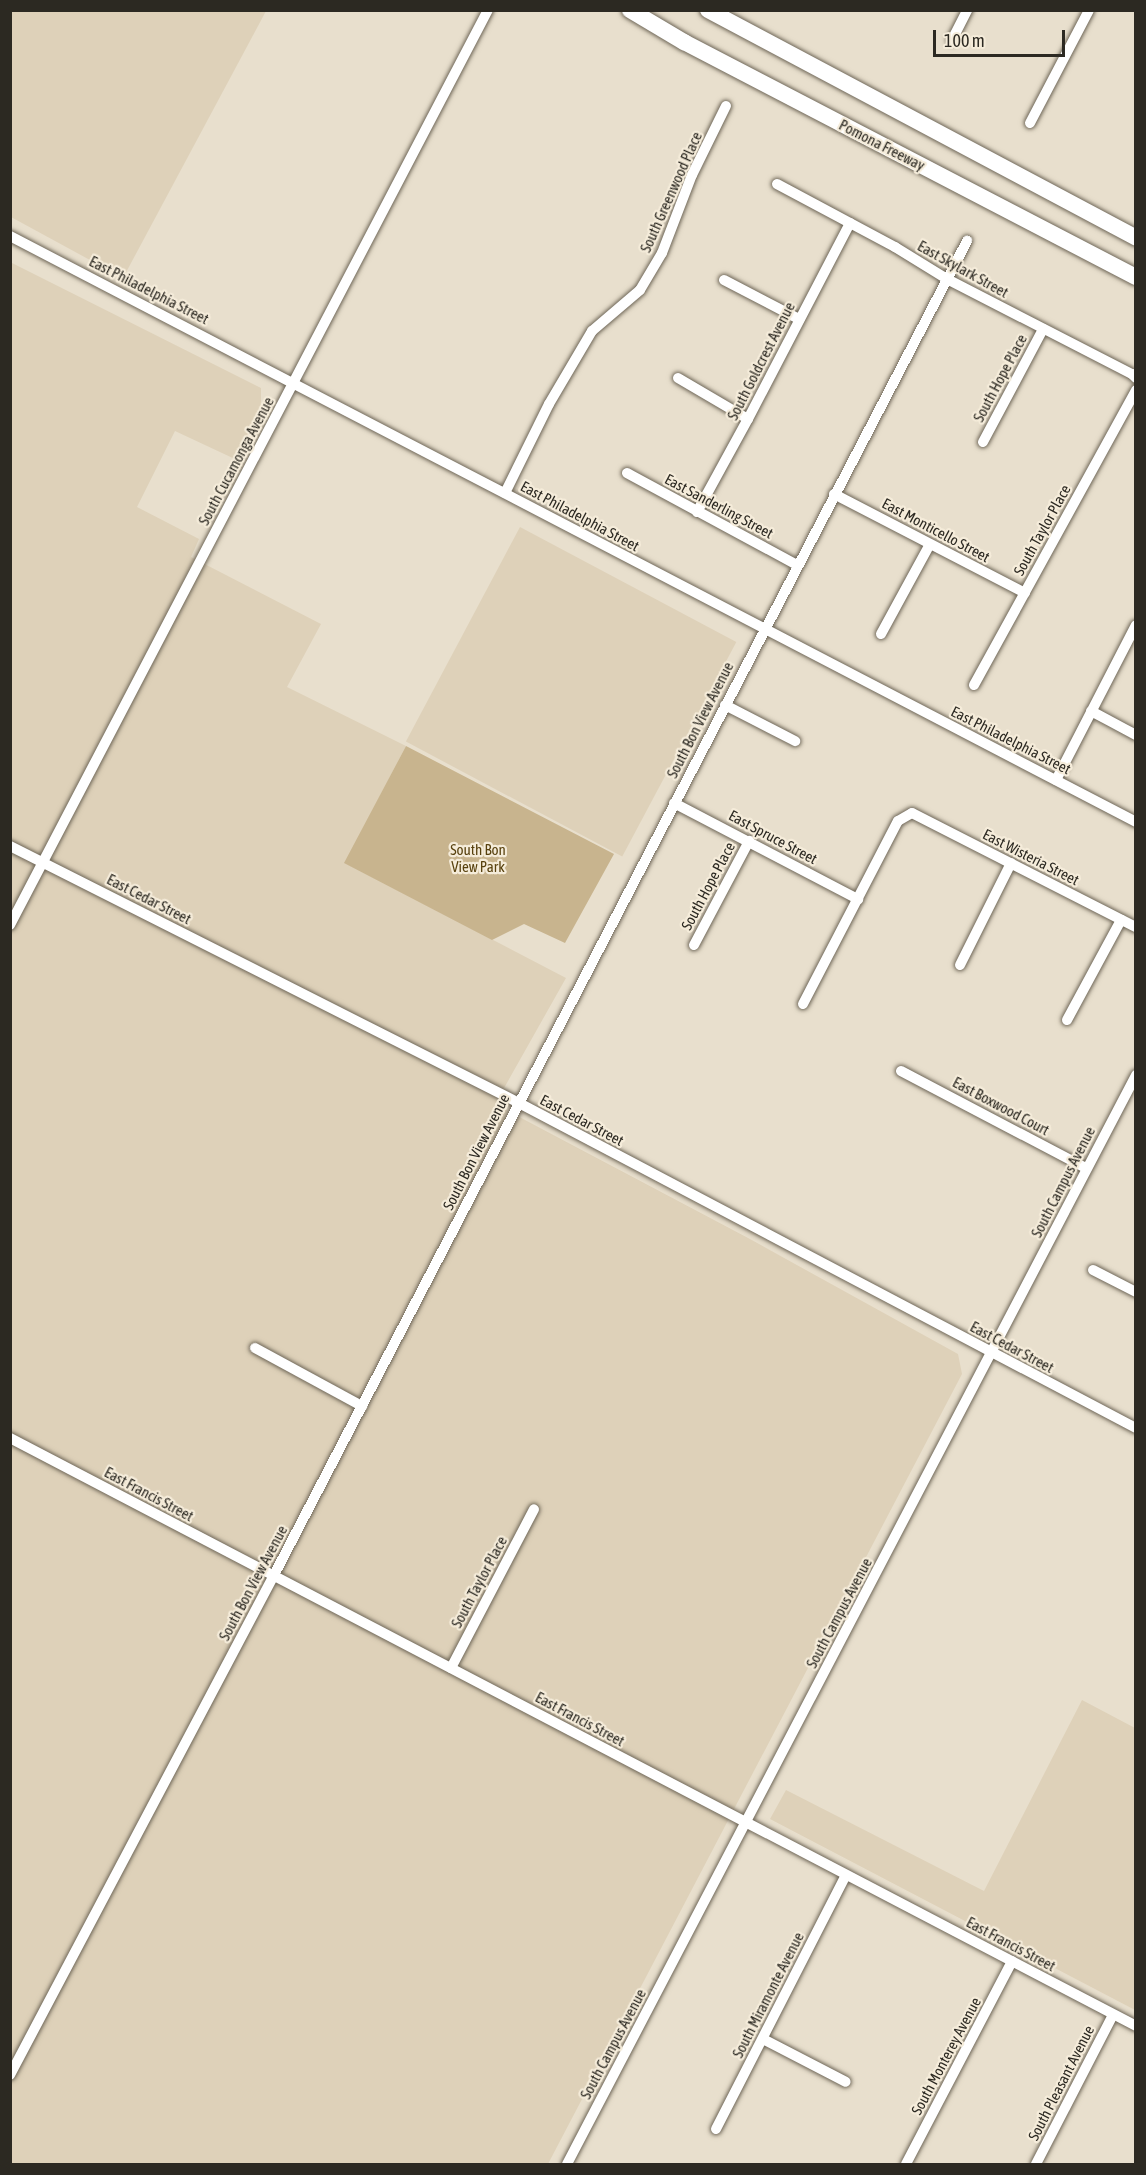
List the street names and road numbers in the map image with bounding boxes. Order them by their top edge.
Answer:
street label: Pomona Freeway [836,116,928,174]
street label: South Greenwood Place [636,129,706,255]
street label: East Skylark Street [914,237,1012,301]
street label: East Philadelphia Street [86,252,212,328]
street label: South Goldcrest Avenue [723,299,799,423]
street label: South Hope Place [969,331,1031,425]
street label: South Cucamonga Avenue [195,394,277,528]
street label: East Sanderling Street [662,470,776,542]
street label: East Philadelphia Street [518,477,642,555]
street label: South Taylor Place [1010,481,1074,579]
street label: East Monticello Street [879,494,993,566]
street label: South Bon View Avenue [663,659,737,781]
street label: East Philadelphia Street [948,702,1074,778]
street label: East Spruce Street [726,806,820,868]
street label: East Wisteria Street [980,825,1082,889]
street label: South Hope Place [677,839,739,933]
street label: East Cedar Street [104,870,194,928]
street label: East Boxwood Court [950,1073,1052,1139]
street label: East Cedar Street [537,1090,627,1150]
street label: South Bon View Avenue [439,1091,513,1213]
street label: South Campus Avenue [1027,1124,1099,1240]
street label: East Cedar Street [967,1317,1057,1377]
street label: East Francis Street [101,1463,197,1525]
street label: South Bon View Avenue [215,1522,291,1644]
street label: South Taylor Place [447,1533,511,1631]
street label: South Campus Avenue [802,1555,876,1671]
street label: East Francis Street [532,1688,628,1750]
street label: East Francis Street [963,1913,1059,1975]
street label: South Miramonte Avenue [729,1929,807,2061]
street label: South Campus Avenue [576,1986,650,2102]
street label: South Monterey Avenue [907,1994,985,2118]
street label: South Pleasant Avenue [1024,2022,1098,2144]

